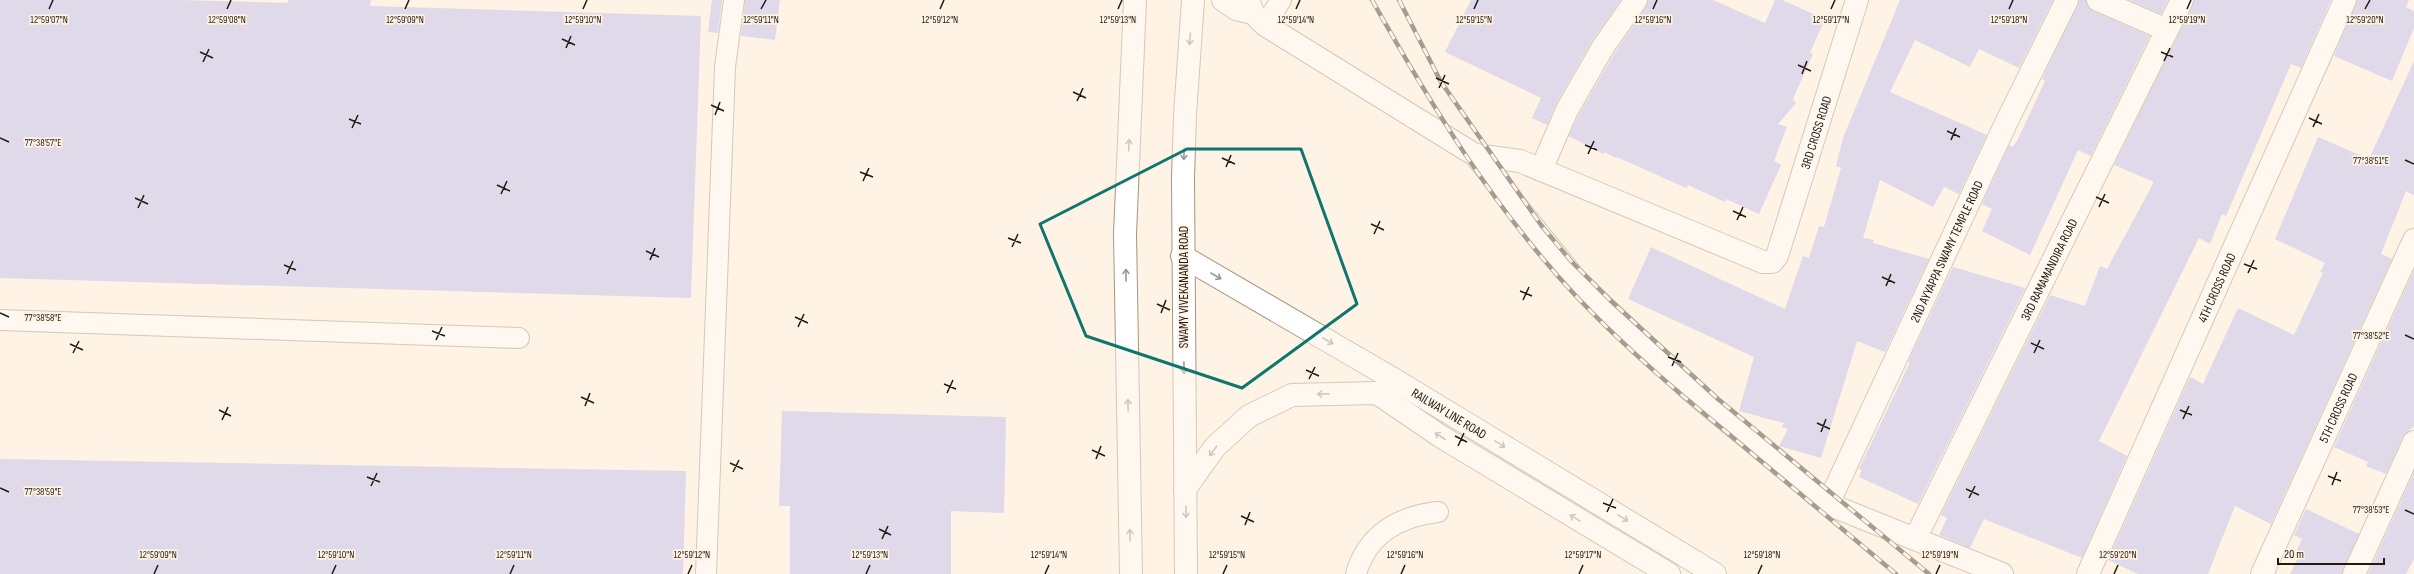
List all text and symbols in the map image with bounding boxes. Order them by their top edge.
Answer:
text: 12°59'07"N [30,14,68,26]
text: 12°59'08"N [208,14,246,26]
text: 12°59'09"N [386,14,424,26]
text: 12°59'10"N [565,14,601,26]
text: 12°59'11"N [743,14,779,26]
text: 12°59'12"N [922,14,958,26]
text: 12°59'13"N [1100,14,1136,26]
text: 12°59'14"N [1278,14,1314,26]
text: 12°59'15"N [1456,14,1492,26]
text: 12°59'16"N [1635,14,1671,26]
text: 12°59'17"N [1813,14,1849,26]
text: 12°59'18"N [1991,14,2027,26]
text: 12°59'19"N [2169,14,2205,26]
text: 12°59'20"N [2346,14,2384,26]
one-way arrow [1187,32,1194,45]
street label: 3RD CROSS ROAD [1798,94,1836,171]
text: 77°38'57"E [25,137,61,149]
one-way arrow [1125,139,1132,152]
one-way arrow [1180,147,1188,160]
text: 77°38'51"E [2353,155,2389,167]
street label: 2ND AYYAPPA SWAMY TEMPLE ROAD [1907,178,1987,325]
street label: 3RD RAMAMANDIRA ROAD [2018,216,2081,323]
street label: SWAMY VIVEKANANDA ROAD [1176,226,1192,348]
street label: 4TH CROSS ROAD [2195,251,2240,325]
one-way arrow [1122,269,1130,282]
one-way arrow [1210,272,1222,280]
text: 77°38'58"E [25,312,61,324]
text: 77°38'52"E [2353,330,2389,342]
one-way arrow [1322,338,1334,346]
one-way arrow [1180,361,1188,374]
street label: 5TH CROSS ROAD [2316,370,2362,445]
street label: RAILWAY LINE ROAD [1408,385,1489,443]
one-way arrow [1317,390,1330,398]
one-way arrow [1124,399,1132,412]
one-way arrow [1435,432,1446,440]
one-way arrow [1494,440,1506,448]
one-way arrow [1209,446,1217,457]
text: 77°38'59"E [25,486,61,498]
text: 77°38'53"E [2353,504,2389,516]
one-way arrow [1182,505,1190,518]
one-way arrow [1569,513,1581,521]
one-way arrow [1617,515,1629,523]
one-way arrow [1126,529,1134,542]
scale bar [2278,540,2384,566]
text: 20 m [2284,547,2304,562]
text: 12°59'09"N [139,549,177,561]
text: 12°59'10"N [318,549,354,561]
text: 12°59'11"N [496,549,532,561]
text: 12°59'12"N [674,549,710,561]
text: 12°59'13"N [852,549,888,561]
text: 12°59'14"N [1031,549,1067,561]
text: 12°59'15"N [1209,549,1245,561]
text: 12°59'16"N [1387,549,1423,561]
text: 12°59'17"N [1565,549,1601,561]
text: 12°59'18"N [1744,549,1780,561]
text: 12°59'19"N [1922,549,1958,561]
text: 12°59'20"N [2099,549,2137,561]

